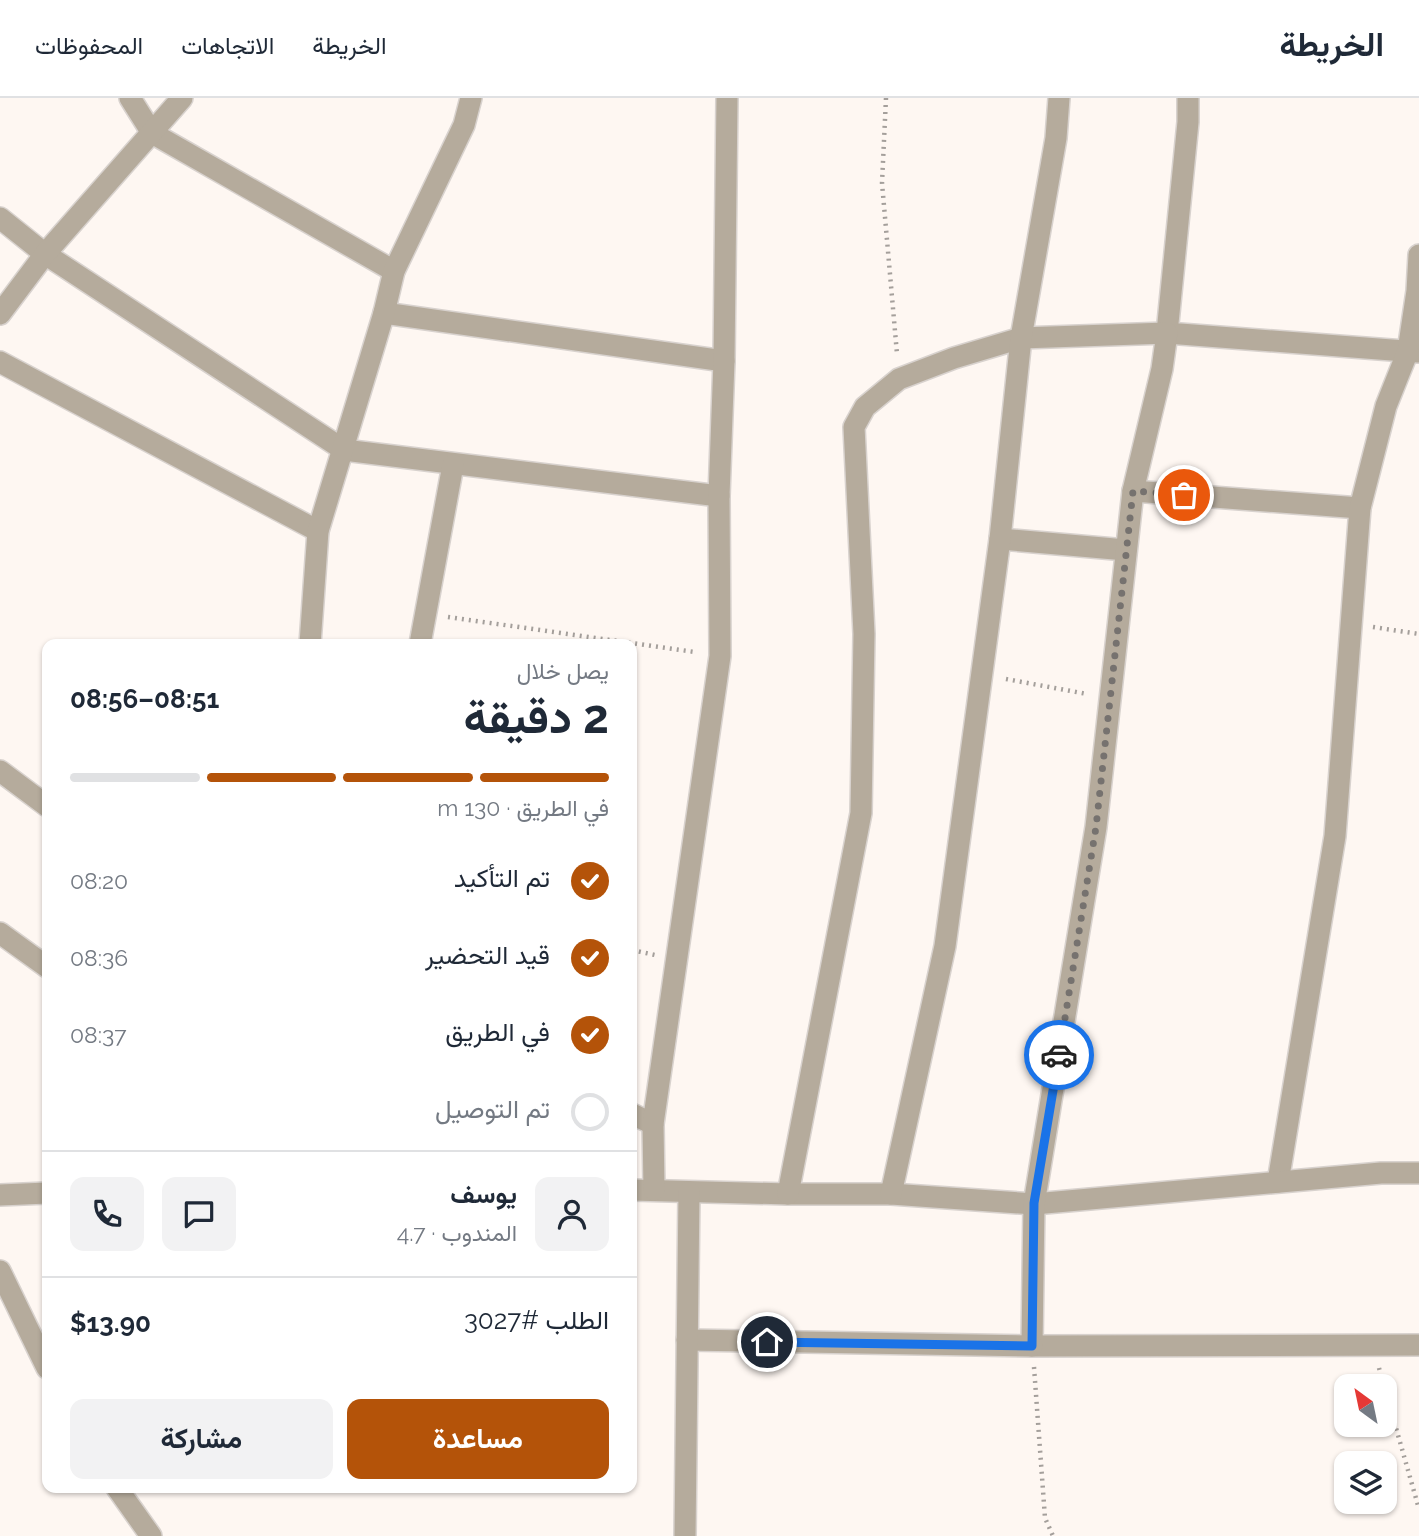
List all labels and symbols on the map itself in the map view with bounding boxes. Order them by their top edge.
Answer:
pin [1154,465,1214,525]
courier [1024,1020,1094,1090]
pin [737,1312,797,1372]
north arrow [1334,1374,1396,1437]

